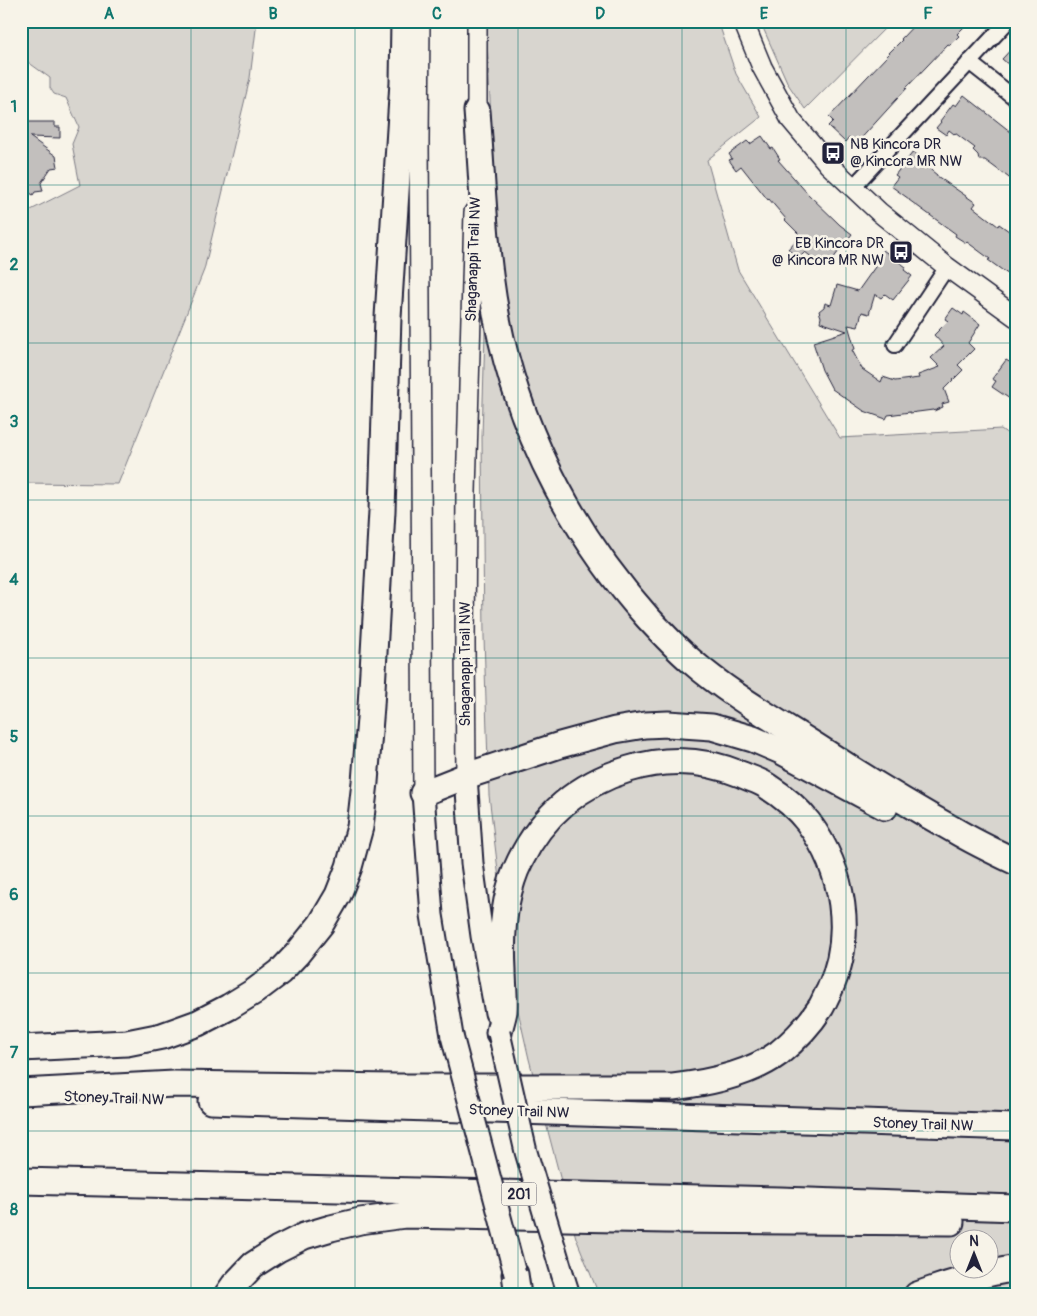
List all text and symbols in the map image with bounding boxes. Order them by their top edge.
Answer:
text: A [104,4,115,24]
text: B [268,4,278,24]
text: C [432,4,442,24]
text: D [595,4,605,24]
text: E [760,4,769,24]
text: F [923,4,933,24]
text: 1 [11,97,17,117]
place label: NB Kincora DR @ Kincora MR NW [850,135,962,171]
bus stop icon: NB Kincora DR @ Kincora MR NW [820,140,846,166]
street label: Shaganappi Trail NW [462,196,485,322]
place label: EB Kincora DR @ Kincora MR NW [772,234,884,270]
bus stop icon: EB Kincora DR @ Kincora MR NW [888,239,914,265]
text: 2 [10,255,19,275]
text: 3 [10,412,19,432]
text: 4 [9,570,19,590]
street label: Shaganappi Trail NW [456,601,475,727]
text: 5 [10,727,19,747]
text: 6 [9,885,19,905]
text: 7 [10,1043,19,1063]
street label: Stoney Trail NW [63,1087,165,1110]
street label: Stoney Trail NW [468,1100,570,1123]
street label: Stoney Trail NW [872,1113,974,1136]
road number: 201 [502,1182,536,1206]
text: 8 [10,1200,18,1220]
north arrow [950,1228,1000,1278]
text: N [969,1233,979,1250]

